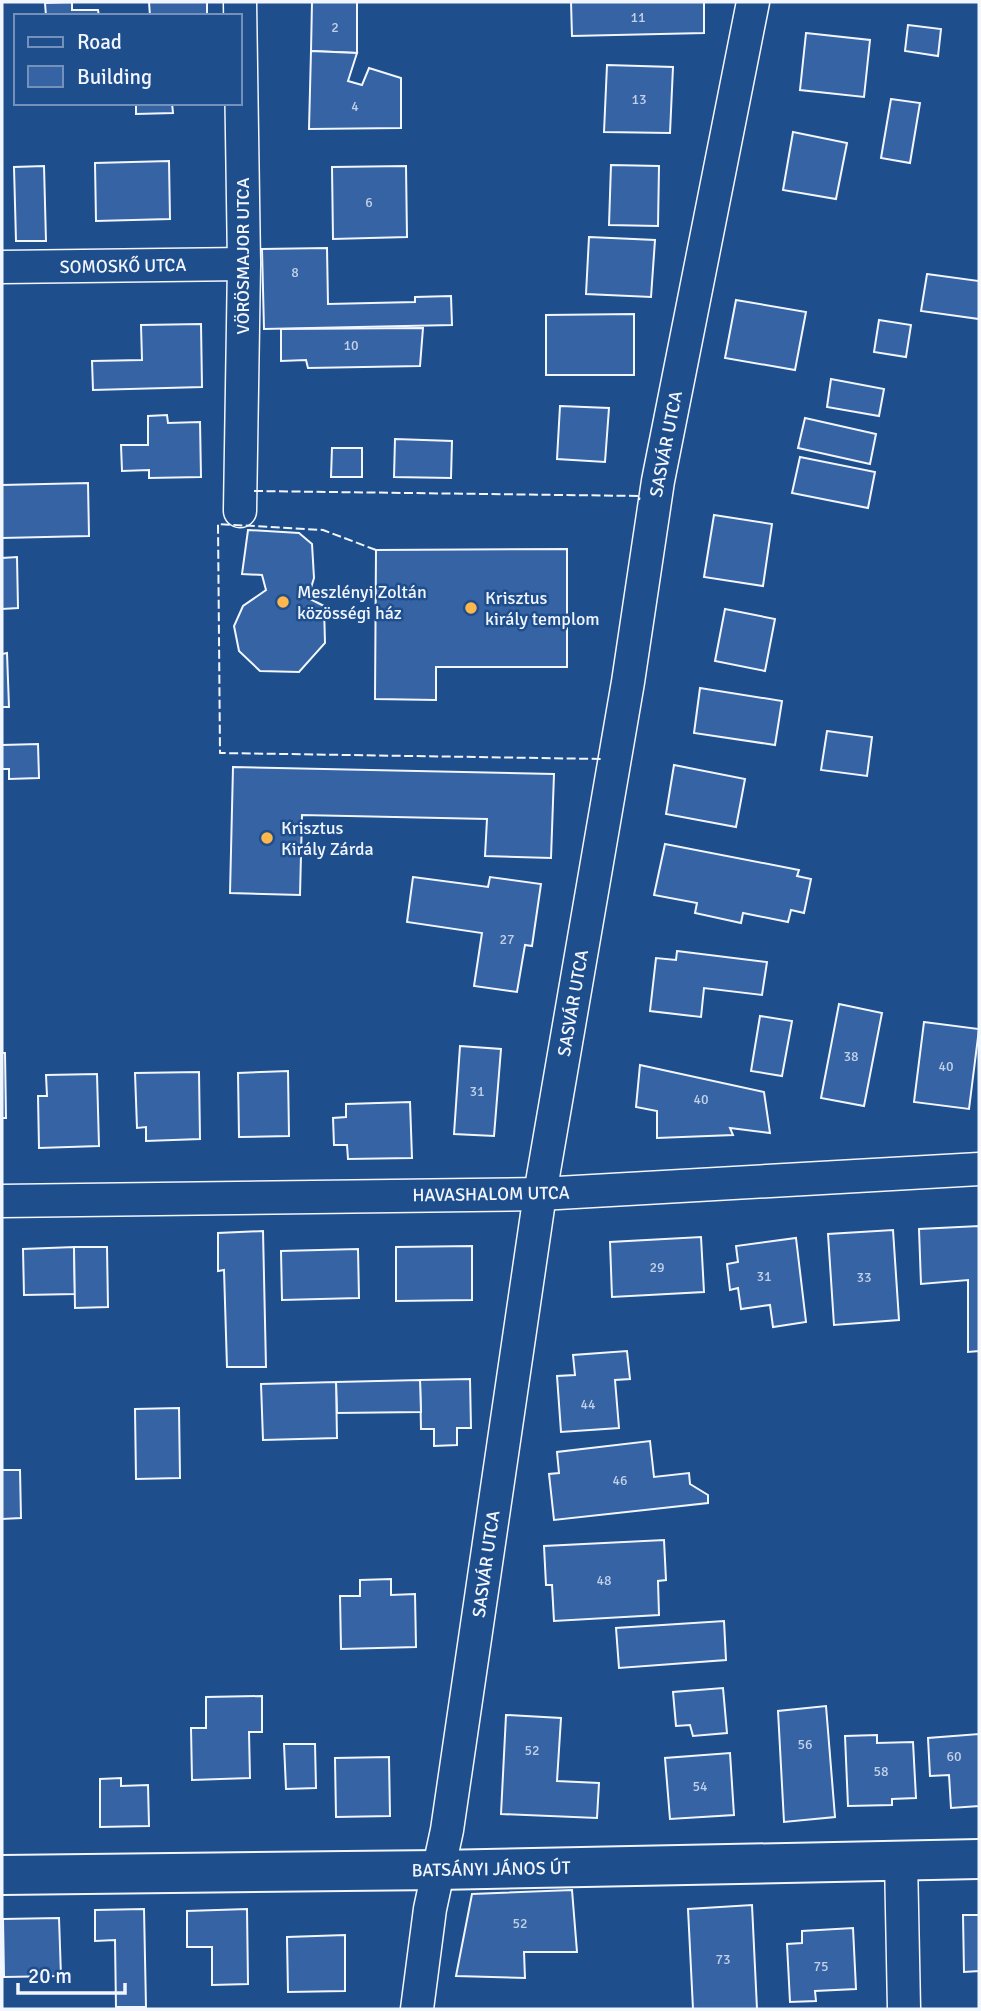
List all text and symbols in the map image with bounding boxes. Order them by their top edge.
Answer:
house number: 11 [630,9,646,26]
legend [14,14,242,105]
house number: 2 [331,19,339,36]
text: Road [77,29,122,55]
text: Building [77,64,152,90]
house number: 13 [631,91,647,108]
house number: 4 [351,98,359,115]
street label: VÖRÖSMAJOR UTCA [232,178,254,334]
house number: 6 [365,194,373,211]
street label: SOMOSKŐ UTCA [59,254,187,278]
house number: 8 [291,264,299,281]
house number: 10 [343,337,359,354]
street label: SASVÁR UTCA [645,389,687,499]
place label: Meszlényi Zoltán közösségi ház [297,581,427,624]
place label: Krisztus király templom [485,587,600,630]
marker: Meszlényi Zoltán közösségi ház [275,594,291,610]
marker: Krisztus király templom [463,600,479,616]
place label: Krisztus Király Zárda [281,817,374,860]
marker: Krisztus Király Zárda [259,830,275,846]
house number: 27 [499,931,515,948]
street label: SASVÁR UTCA [553,948,593,1058]
house number: 38 [843,1048,859,1065]
house number: 40 [938,1058,954,1075]
house number: 31 [469,1083,485,1100]
house number: 40 [693,1091,709,1108]
street label: HAVASHALOM UTCA [412,1182,570,1206]
house number: 29 [649,1259,665,1276]
house number: 31 [756,1268,772,1285]
house number: 33 [856,1269,872,1286]
house number: 44 [580,1396,596,1413]
house number: 46 [612,1472,628,1489]
street label: SASVÁR UTCA [468,1509,504,1619]
house number: 48 [596,1572,612,1589]
house number: 56 [797,1736,813,1753]
house number: 52 [524,1742,540,1759]
house number: 60 [946,1748,962,1765]
house number: 58 [873,1763,889,1780]
house number: 54 [692,1778,708,1795]
street label: BATSÁNYI JÁNOS ÚT [411,1857,571,1881]
house number: 52 [512,1915,528,1932]
house number: 73 [715,1951,731,1968]
scale bar [18,1952,124,1996]
house number: 75 [813,1958,829,1975]
text: 20 m [28,1963,72,1989]

